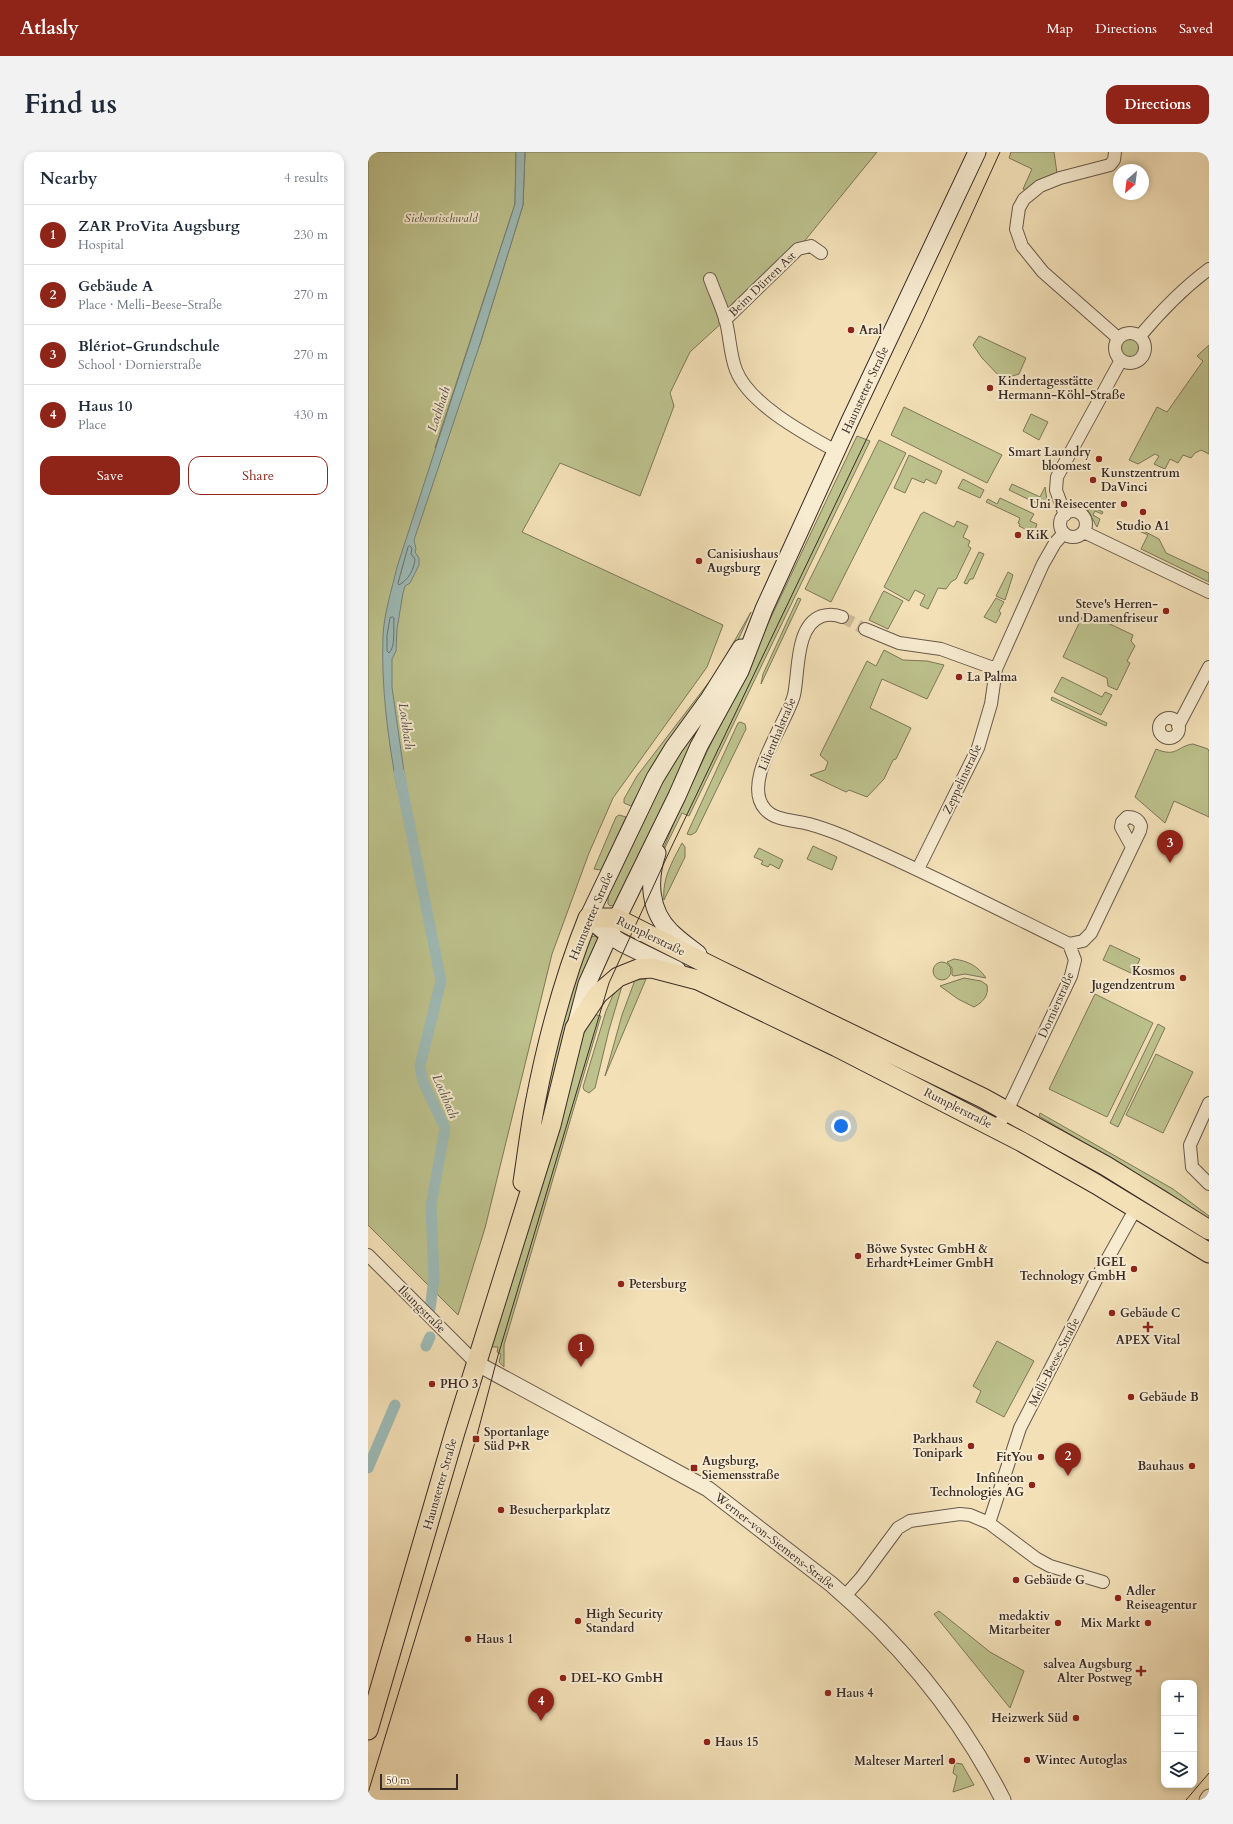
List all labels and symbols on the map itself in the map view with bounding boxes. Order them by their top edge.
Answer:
north arrow [1113,164,1149,200]
park label: Siebentischwald [404,210,479,226]
street label: Beim Dürren Ast [725,248,799,320]
place label: Aral [859,322,883,338]
marker: Aral [846,325,856,335]
street label: Haunstetter Straße [838,344,892,436]
place label: Kindertagesstätte Hermann-Köhl-Straße [998,373,1125,403]
marker: Kindertagesstätte Hermann-Köhl-Straße [985,383,995,393]
water label: Lochbach [423,384,455,434]
place label: Smart Laundry bloomest [1009,444,1092,474]
marker: Smart Laundry bloomest [1094,454,1104,464]
place label: Kunstzentrum DaVinci [1101,465,1181,495]
marker: Kunstzentrum DaVinci [1088,475,1098,485]
place label: Uni Reisecenter [1030,496,1116,512]
marker: Uni Reisecenter [1119,499,1129,509]
marker: Studio A1 [1138,507,1148,517]
place label: Studio A1 [1116,518,1170,534]
place label: KiK [1026,527,1050,543]
marker: KiK [1013,530,1023,540]
place label: Canisiushaus Augsburg [707,546,778,576]
marker: Canisiushaus Augsburg [694,556,704,566]
place label: Steve's Herren- und Damenfriseur [1058,596,1158,626]
marker: Steve's Herren- und Damenfriseur [1161,606,1171,616]
place label: La Palma [967,669,1017,685]
marker: La Palma [954,672,964,682]
street label: Lilienthalstraße [754,695,800,773]
water label: Lochbach [394,702,418,751]
street label: Zeppelinstraße [939,741,985,817]
pin: 3 [1157,830,1183,863]
street label: Haunstetter Straße [565,869,617,963]
street label: Rumplerstraße [614,913,688,959]
place label: Kosmos Jugendzentrum [1089,963,1176,993]
street label: Dornierstraße [1034,969,1078,1041]
marker: Kosmos Jugendzentrum [1178,973,1188,983]
water label: Lochbach [428,1071,463,1122]
street label: Rumplerstraße [921,1084,995,1132]
your location [831,1116,851,1136]
place label: Böwe Systec GmbH & Erhardt+Leimer GmbH [866,1241,994,1271]
marker: Böwe Systec GmbH & Erhardt+Leimer GmbH [853,1251,863,1261]
place label: IGEL Technology GmbH [1020,1254,1126,1284]
marker: IGEL Technology GmbH [1129,1264,1139,1274]
place label: Petersburg [629,1276,687,1292]
marker: Petersburg [616,1279,626,1289]
street label: Ilsungstraße [395,1282,449,1336]
place label: Gebäude C [1120,1305,1180,1321]
marker: Gebäude C [1107,1308,1117,1318]
street label: Melli-Beese-Straße [1025,1315,1083,1409]
marker: APEX Vital [1143,1322,1153,1332]
place label: APEX Vital [1116,1332,1181,1348]
pin: 1 [568,1334,594,1367]
place label: PHO 3 [440,1376,478,1392]
marker: PHO 3 [427,1379,437,1389]
place label: Gebäude B [1139,1389,1199,1405]
marker: Gebäude B [1126,1392,1136,1402]
place label: Sportanlage Süd P+R [484,1424,549,1454]
place label: Parkhaus Tonipark [913,1431,964,1461]
marker: Sportanlage Süd P+R [471,1434,481,1444]
street label: Haunstetter Straße [419,1436,461,1532]
marker: Parkhaus Tonipark [966,1441,976,1451]
pin: 2 [1055,1443,1081,1476]
place label: FitYou [996,1449,1033,1465]
marker: FitYou [1036,1452,1046,1462]
place label: Augsburg, Siemensstraße [702,1453,780,1483]
place label: Bauhaus [1137,1458,1184,1474]
marker: Bauhaus [1187,1461,1197,1471]
marker: Augsburg, Siemensstraße [689,1463,699,1473]
place label: Infineon Technologies AG [930,1470,1024,1500]
marker: Infineon Technologies AG [1027,1480,1037,1490]
street label: Werner-von-Siemens-Straße [711,1488,838,1593]
place label: Besucherparkplatz [509,1502,610,1518]
marker: Besucherparkplatz [496,1505,506,1515]
place label: Gebäude G [1024,1572,1085,1588]
marker: Gebäude G [1011,1575,1021,1585]
place label: Adler Reiseagentur [1126,1583,1197,1613]
marker: Adler Reiseagentur [1113,1593,1123,1603]
place label: High Security Standard [586,1606,663,1636]
place label: medaktiv Mitarbeiter [989,1608,1050,1638]
place label: Mix Markt [1081,1615,1141,1631]
marker: High Security Standard [573,1616,583,1626]
marker: medaktiv Mitarbeiter [1053,1618,1063,1628]
marker: Mix Markt [1143,1618,1153,1628]
place label: Haus 1 [476,1631,513,1647]
marker: Haus 1 [463,1634,473,1644]
place label: salvea Augsburg Alter Postweg [1043,1656,1133,1686]
marker: salvea Augsburg Alter Postweg [1135,1665,1147,1677]
place label: DEL-KO GmbH [571,1670,663,1686]
marker: DEL-KO GmbH [558,1673,568,1683]
place label: Haus 4 [836,1685,873,1701]
pin: 4 [528,1688,554,1721]
marker: Haus 4 [823,1688,833,1698]
place label: Heizwerk Süd [991,1710,1068,1726]
marker: Heizwerk Süd [1071,1713,1081,1723]
place label: Haus 15 [715,1734,759,1750]
marker: Haus 15 [702,1737,712,1747]
place label: Wintec Autoglas [1034,1752,1127,1768]
place label: Malteser Marterl [854,1753,945,1769]
marker: Wintec Autoglas [1022,1755,1032,1765]
marker: Malteser Marterl [947,1756,957,1766]
scale bar [380,1772,458,1791]

